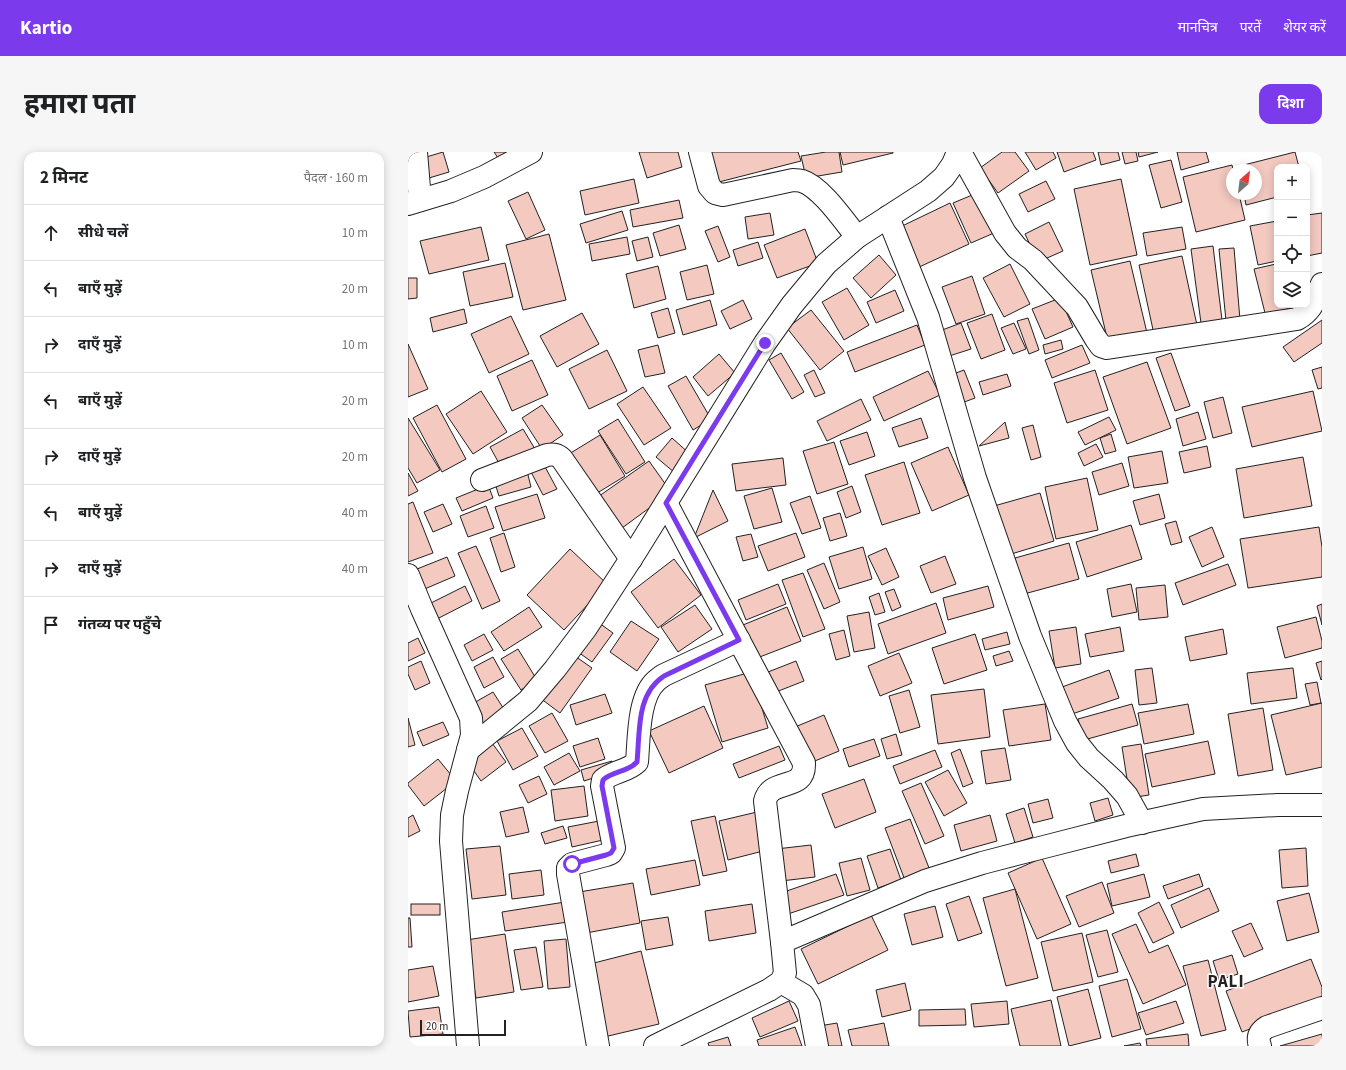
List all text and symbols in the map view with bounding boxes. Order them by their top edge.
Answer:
text: Kartio [20,15,72,42]
text: मानचित्र [1178,18,1218,38]
text: परतें [1240,18,1261,38]
text: शेयर करें [1283,18,1326,38]
text: हमारा पता [24,84,135,124]
button: दिशा [1259,84,1322,124]
north arrow [1226,164,1262,200]
map controls [1274,164,1310,308]
button: + [1274,164,1310,200]
text: 2 मिनट [40,166,88,190]
text: पैदल · 160 m [304,169,368,187]
button: − [1274,200,1310,236]
icon: ahead [40,222,62,244]
text: सीधे चलें [78,222,128,243]
text: 10 m [342,224,368,242]
button: locate [1274,236,1310,272]
button: layers [1274,272,1310,308]
icon: left [40,278,62,300]
text: बाएँ मुड़ें [78,278,122,299]
text: 20 m [342,280,368,298]
icon: right [40,334,62,356]
text: दाएँ मुड़ें [78,334,121,355]
route end [756,334,774,352]
text: 10 m [342,336,368,354]
icon: left [40,390,62,412]
text: बाएँ मुड़ें [78,390,122,411]
text: 20 m [342,392,368,410]
icon: right [40,446,62,468]
text: दाएँ मुड़ें [78,446,121,467]
text: 20 m [342,448,368,466]
icon: left [40,502,62,524]
text: बाएँ मुड़ें [78,502,122,523]
text: 40 m [342,504,368,522]
icon: right [40,558,62,580]
text: दाएँ मुड़ें [78,558,121,579]
text: 40 m [342,560,368,578]
icon: arrive [40,614,62,636]
text: गंतव्य पर पहुँचे [78,614,161,635]
route start [563,855,581,873]
district label: PALI [1207,970,1245,994]
scale bar [420,1018,506,1037]
text: 20 m [426,1019,448,1034]

